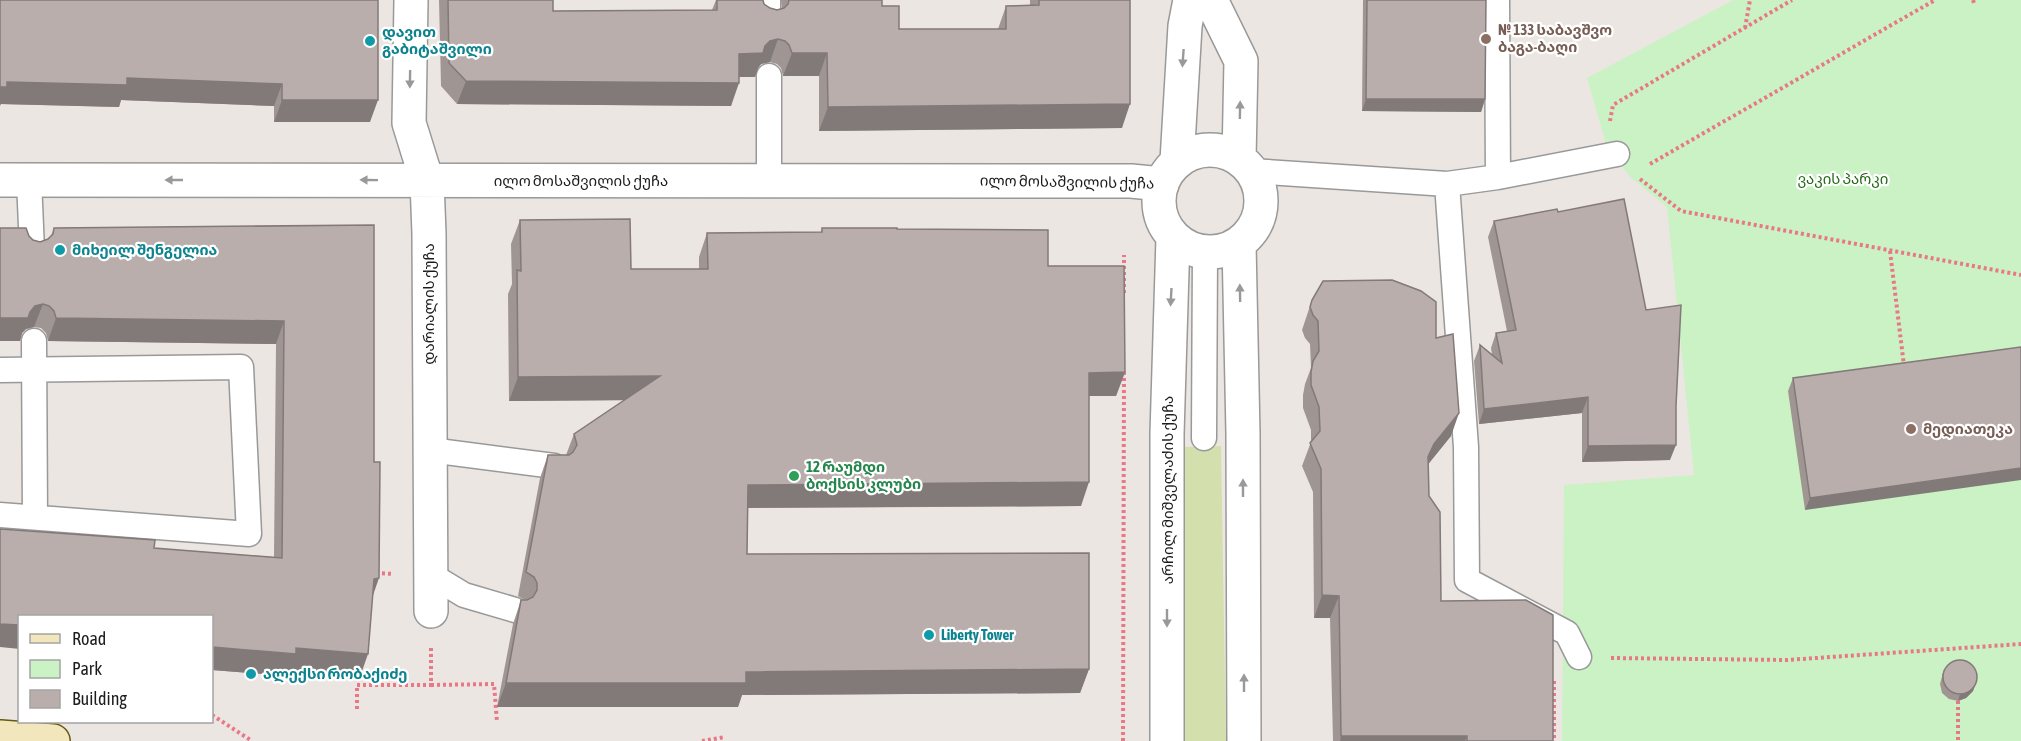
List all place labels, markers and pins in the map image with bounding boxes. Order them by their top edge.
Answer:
place label: № 133 საბავშვო ბაგა-ბაღი [1498,21,1612,56]
place label: დავით გაბიტაშვილი [382,23,492,58]
marker: № 133 საბავშვო ბაგა-ბაღი [1479,32,1493,46]
marker: დავით გაბიტაშვილი [363,34,377,48]
place label: მიხეილ შენგელია [72,241,218,259]
marker: მიხეილ შენგელია [53,243,67,257]
place label: მედიათეკა [1923,420,2013,438]
marker: მედიათეკა [1904,422,1918,436]
place label: 12 რაუმდი ბოქსის კლუბი [806,458,921,493]
marker: 12 რაუმდი ბოქსის კლუბი [787,469,801,483]
place label: Liberty Tower [941,626,1014,643]
marker: Liberty Tower [922,628,936,642]
place label: ალექსი რობაქიძე [263,665,407,683]
marker: ალექსი რობაქიძე [244,667,258,681]

